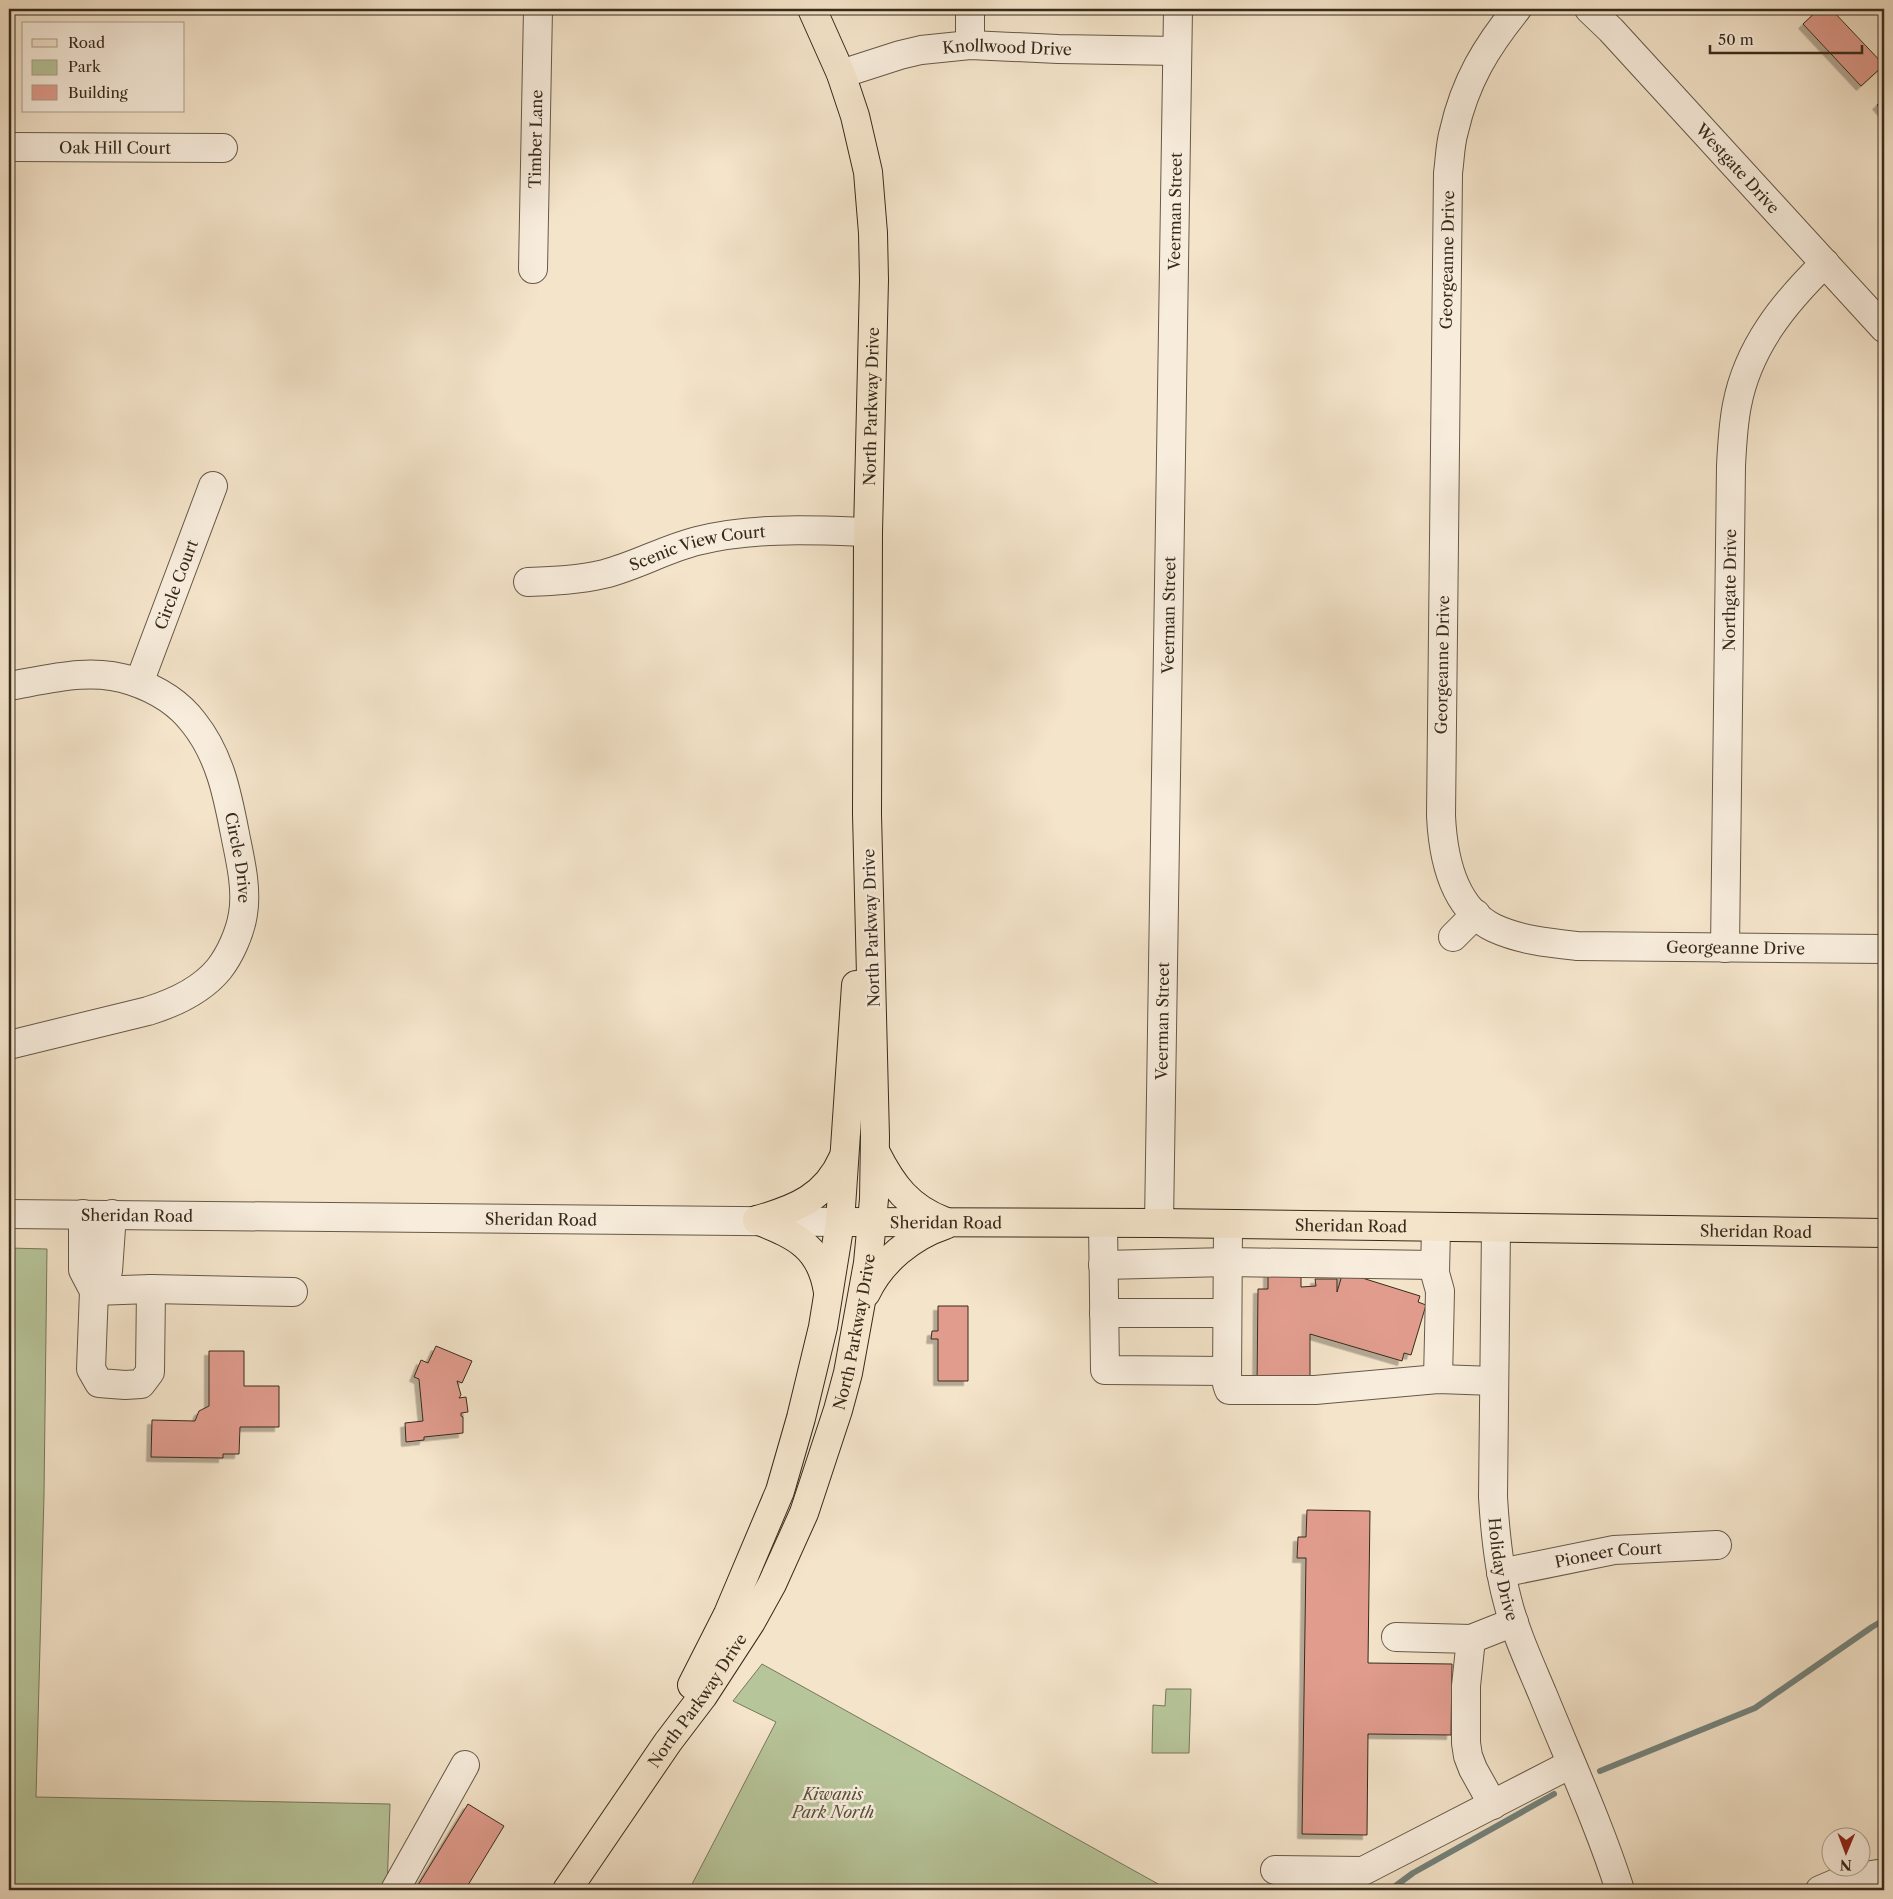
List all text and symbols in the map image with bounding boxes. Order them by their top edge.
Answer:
legend [22,22,185,112]
scale bar [1710,22,1863,54]
text: 50 m [1718,30,1754,49]
text: Road [68,33,105,52]
street label: Knollwood Drive [941,35,1072,59]
text: Park [68,57,102,76]
text: Building [68,83,128,102]
street label: Timber Lane [525,89,546,189]
street label: Westgate Drive [1691,118,1784,218]
street label: Oak Hill Court [59,137,171,158]
street label: Veerman Street [1164,152,1186,271]
street label: Georgeanne Drive [1436,190,1458,330]
street label: North Parkway Drive [859,327,883,486]
street label: Scenic View Court [626,521,766,575]
street label: Northgate Drive [1719,529,1740,651]
street label: Circle Court [150,537,202,632]
street label: Veerman Street [1158,556,1179,675]
street label: Georgeanne Drive [1431,595,1453,735]
street label: Circle Drive [221,810,254,903]
street label: North Parkway Drive [858,848,884,1008]
street label: Georgeanne Drive [1666,937,1805,958]
street label: Veerman Street [1151,962,1173,1081]
street label: Sheridan Road [81,1205,193,1226]
street label: Sheridan Road [485,1209,597,1230]
street label: Sheridan Road [890,1212,1002,1233]
street label: Sheridan Road [1295,1215,1408,1236]
street label: Sheridan Road [1700,1220,1812,1242]
street label: North Parkway Drive [829,1253,879,1412]
street label: Holiday Drive [1484,1517,1523,1623]
street label: Pioneer Court [1553,1538,1663,1572]
street label: North Parkway Drive [644,1630,751,1771]
park label: Kiwanis Park North [790,1784,874,1822]
north arrow [1820,1826,1870,1876]
text: N [1840,1856,1852,1874]

